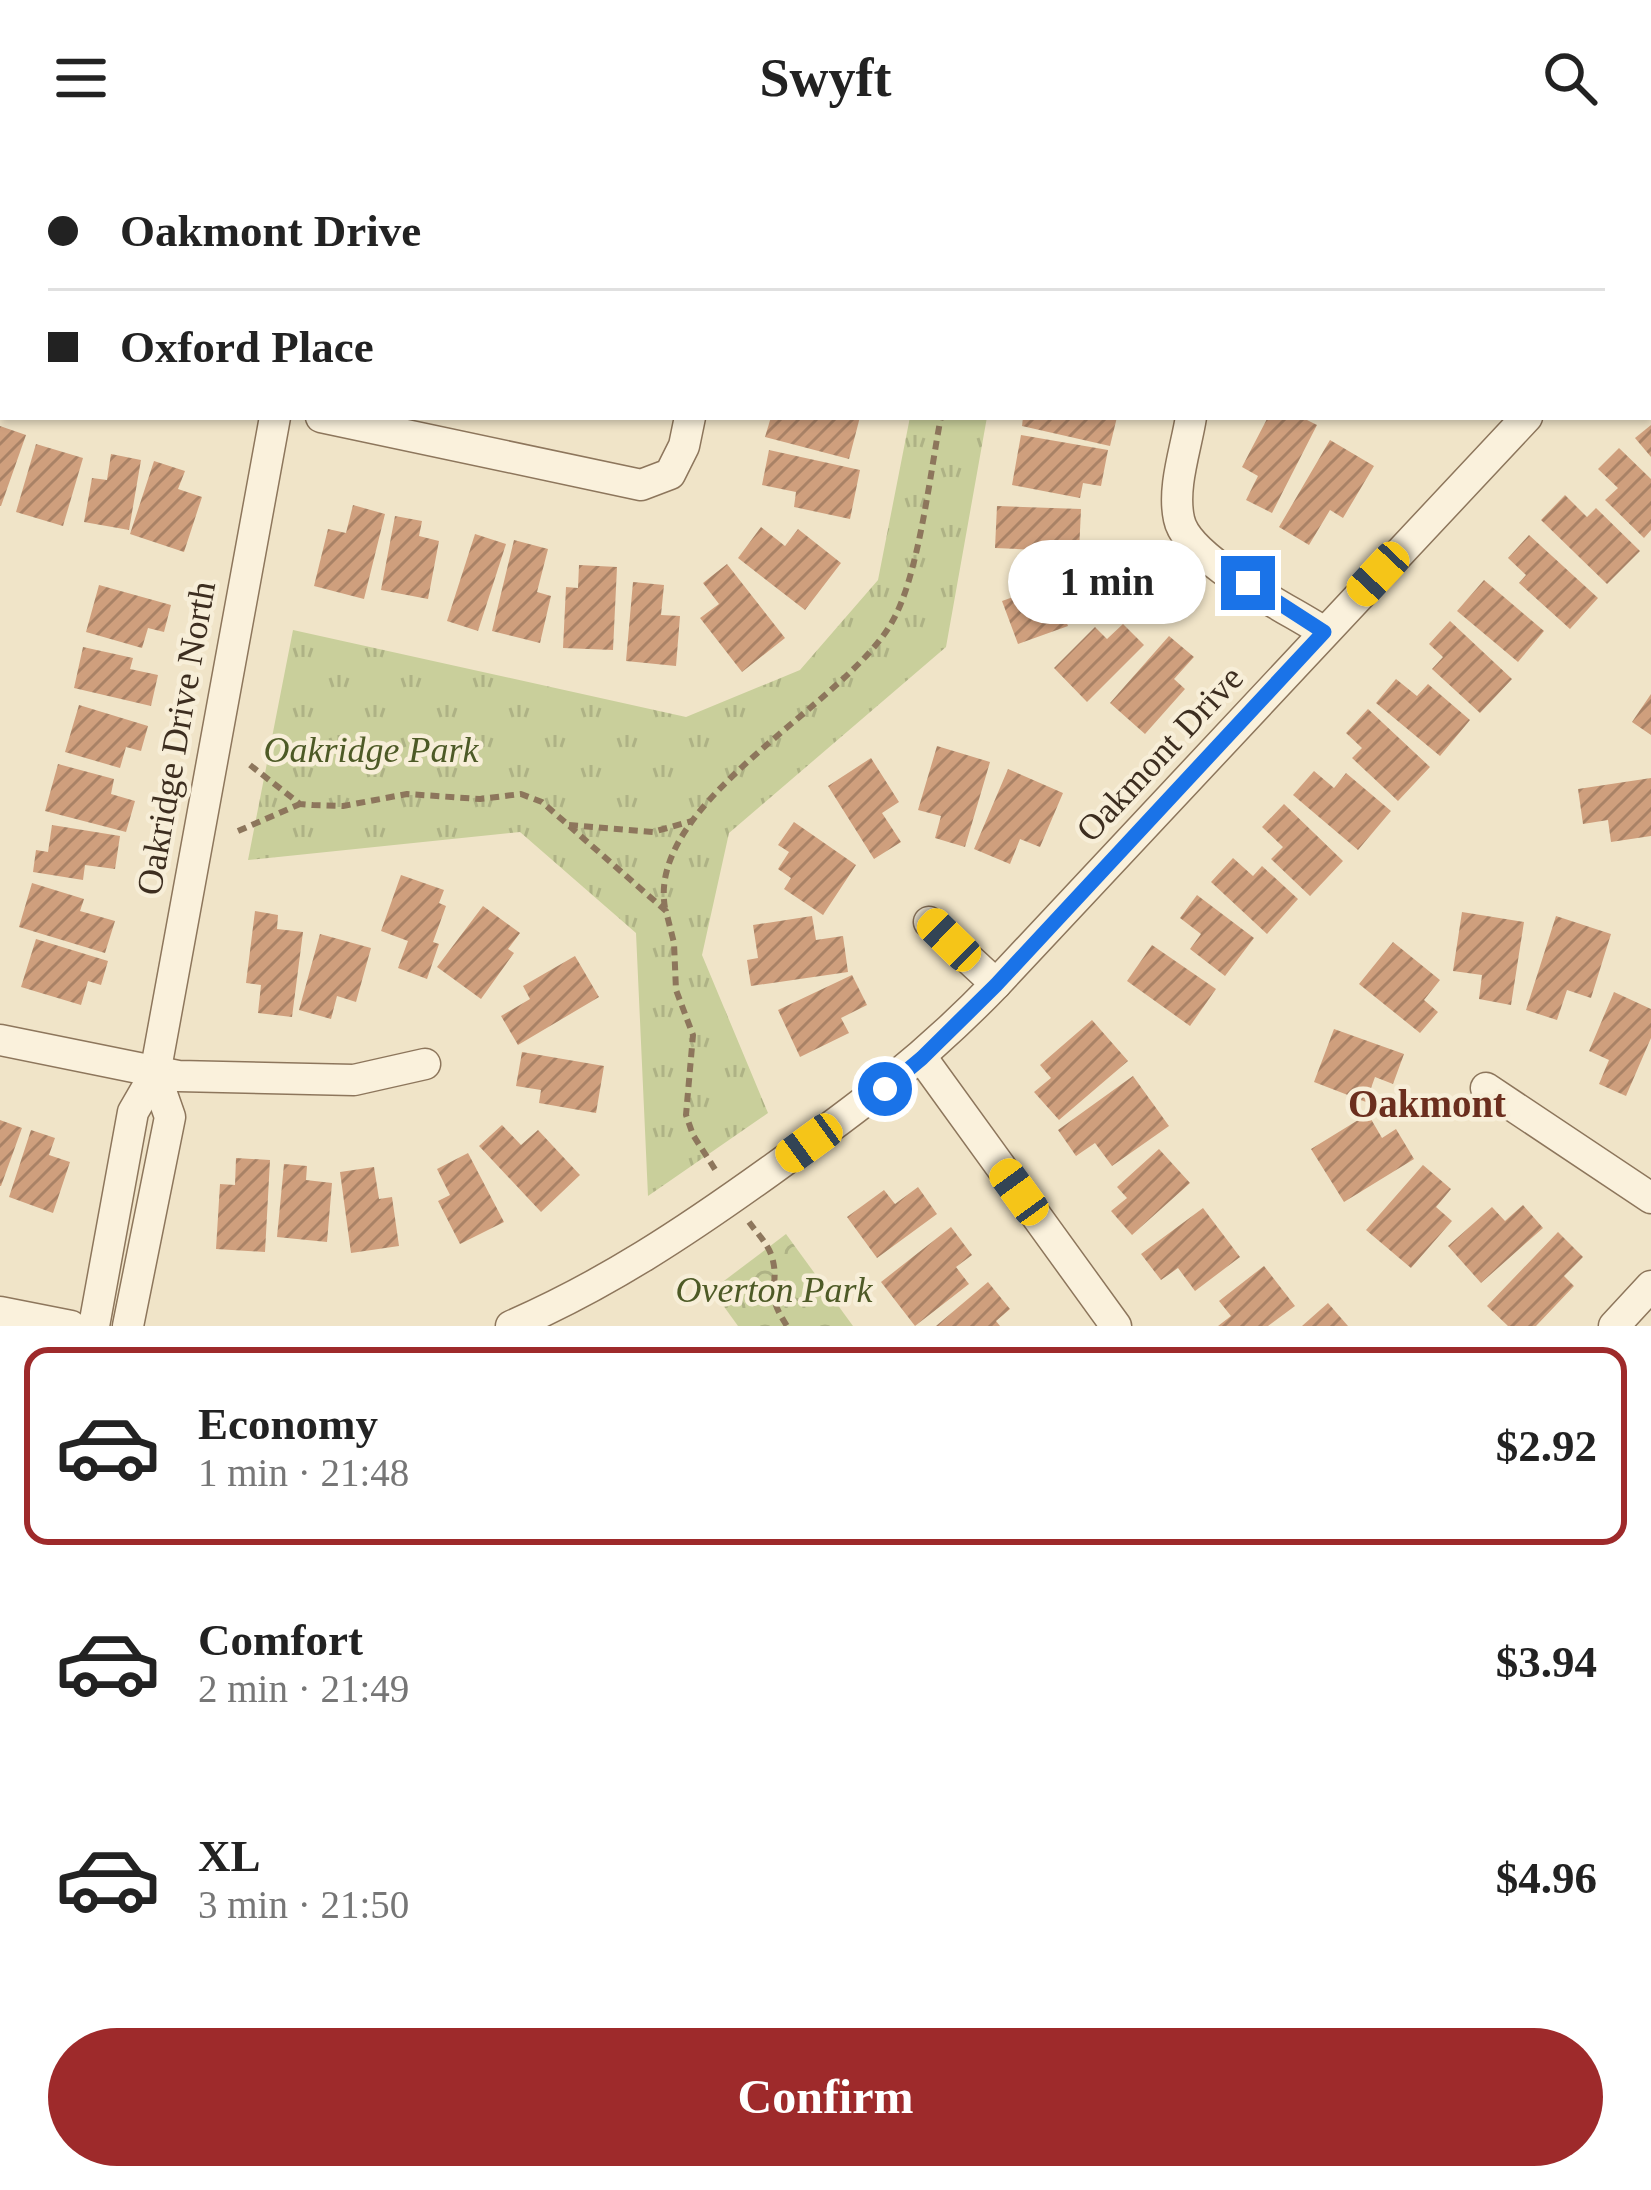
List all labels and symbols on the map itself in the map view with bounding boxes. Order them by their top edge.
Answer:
car [1340,535,1416,613]
callout: 1 min [1008,541,1206,625]
route end [1221,556,1275,610]
street label: Oakridge Drive North [129,578,223,898]
street label: Oakmont Drive [1068,658,1251,850]
park label: Oakridge Park [264,730,479,770]
car [911,902,987,978]
route start [858,1062,912,1116]
district label: Oakmont [1348,1082,1506,1125]
car [769,1107,849,1179]
car [983,1152,1055,1232]
park label: Overton Park [676,1270,873,1310]

